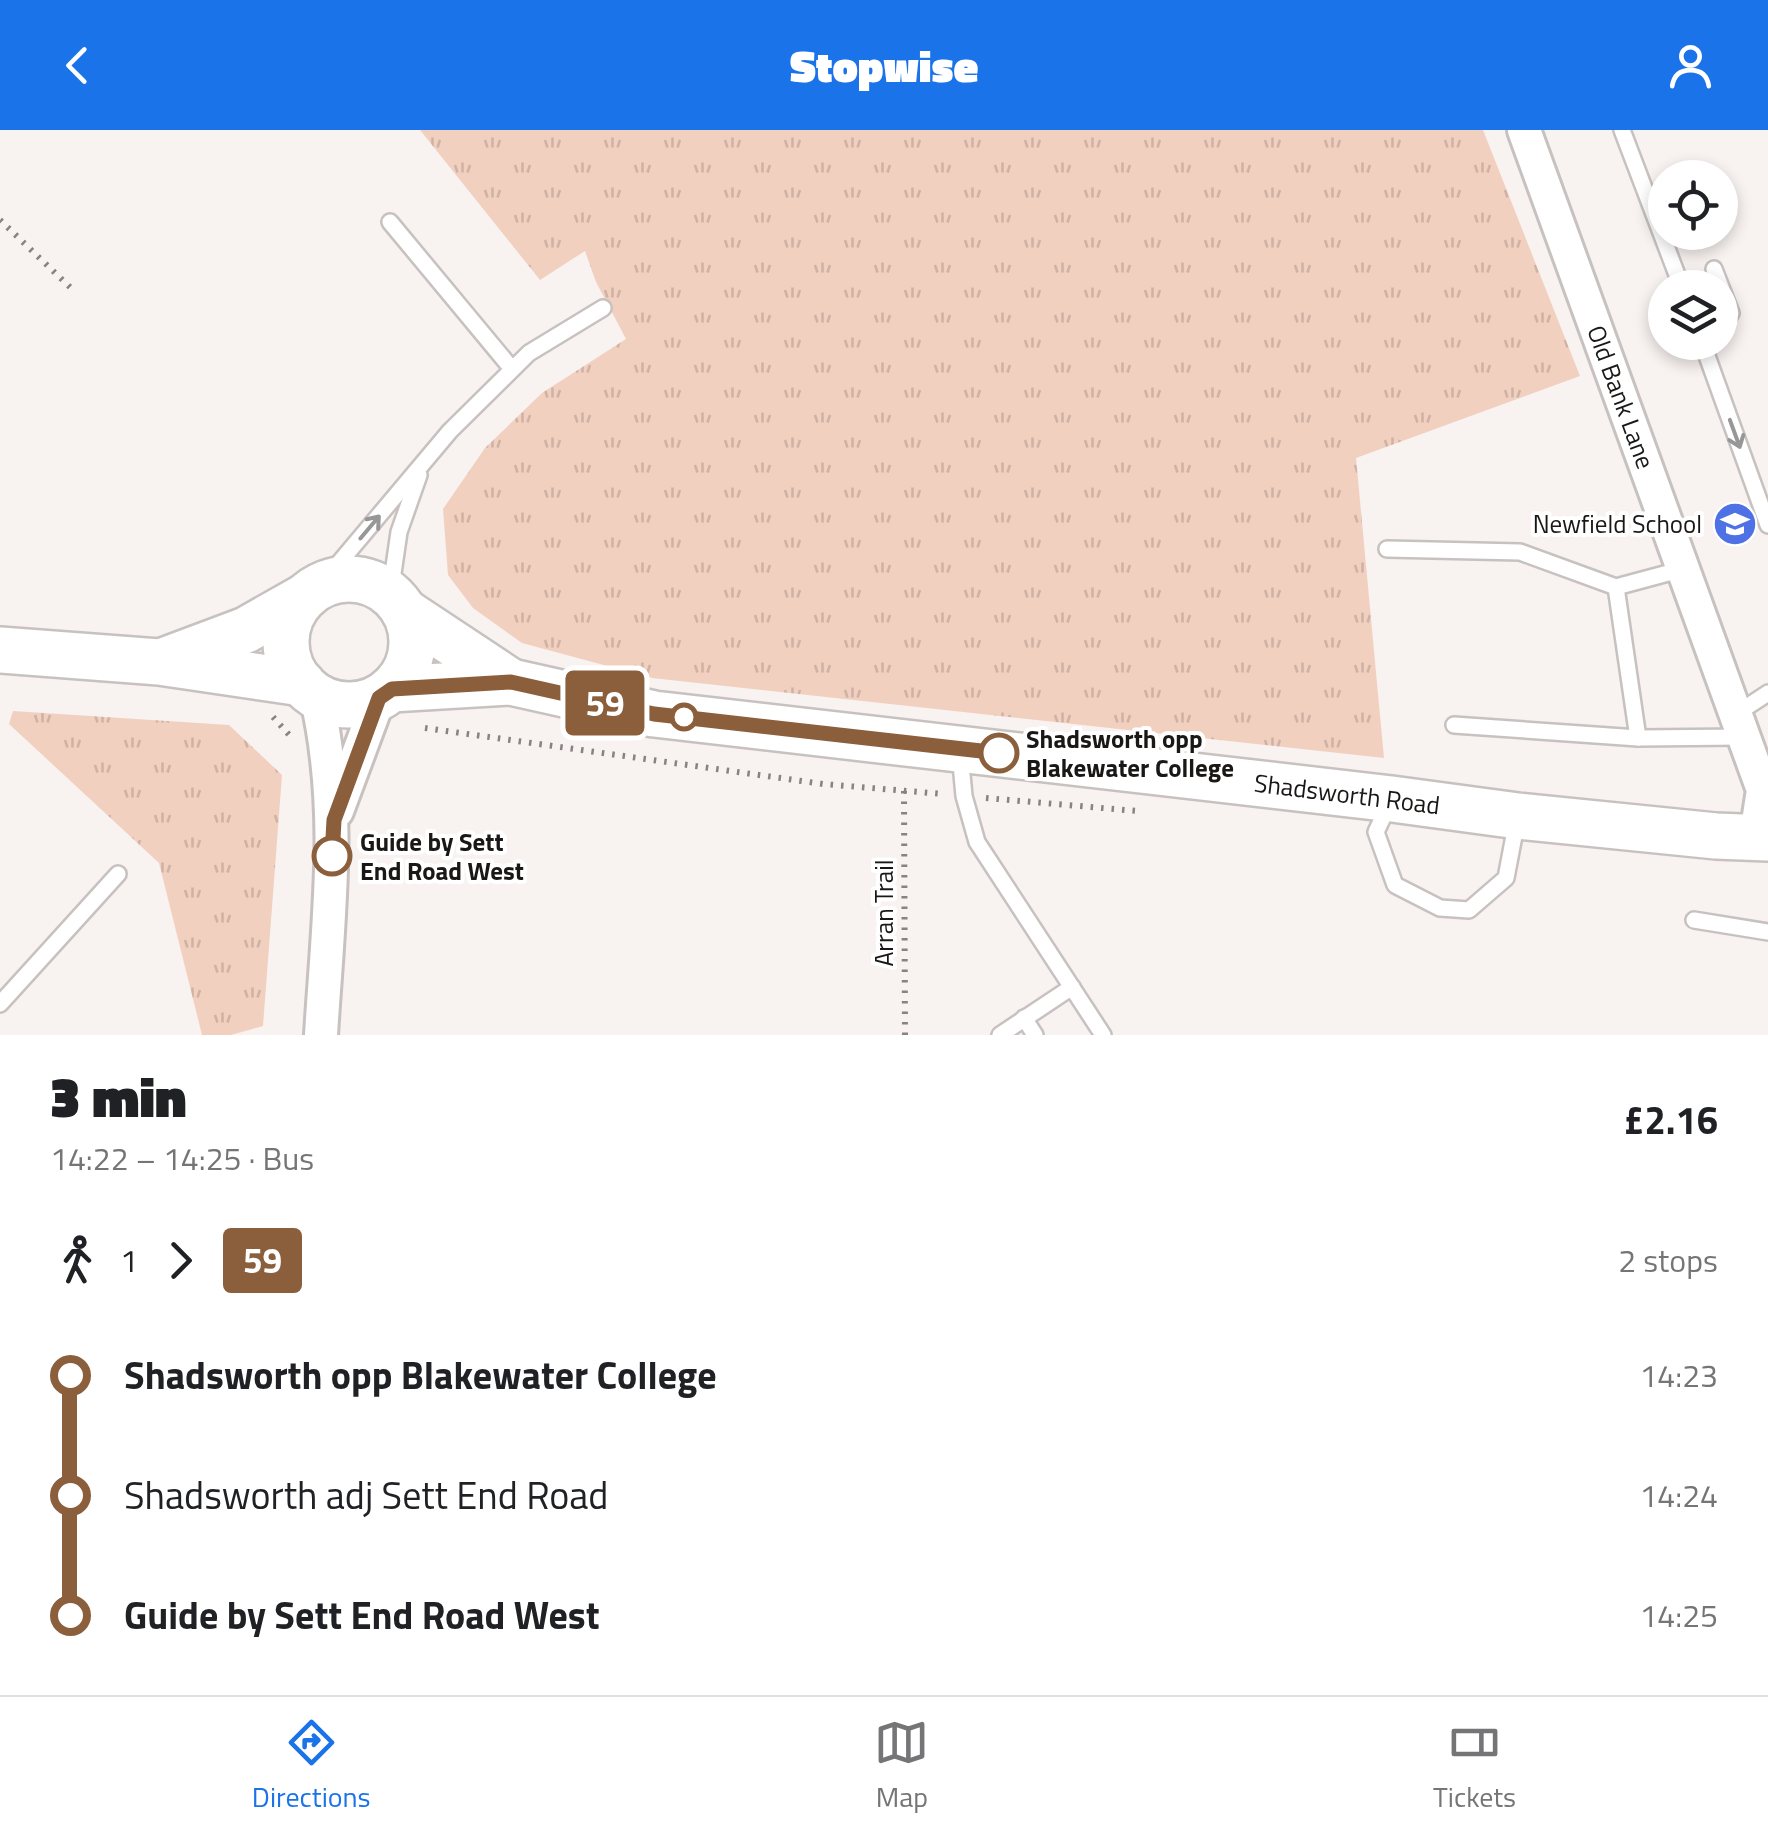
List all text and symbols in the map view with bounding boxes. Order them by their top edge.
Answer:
text: Stopwise [790,31,978,99]
icon: back [50,38,105,93]
icon: person [1663,38,1718,93]
map controls [1648,160,1738,360]
button: locate [1648,160,1738,250]
button: layers [1648,270,1738,360]
street label: Old Bank Lane [1577,320,1665,474]
one-way arrow [1727,417,1745,448]
school or university icon: Newfield School [1712,501,1758,547]
place label: Newfield School [1533,505,1702,543]
one-way arrow [358,515,381,540]
line badge: 59 [560,670,650,736]
text: 59 [585,676,625,730]
unlabelled marker [671,704,697,730]
place label: Shadsworth opp Blakewater College [1026,720,1234,787]
marker: Shadsworth opp Blakewater College [980,734,1018,772]
street label: Shadsworth Road [1252,764,1442,824]
place label: Guide by Sett End Road West [360,823,524,890]
marker: Guide by Sett End Road West [313,837,351,875]
street label: Arran Trail [865,859,903,967]
text: 3 min [50,1055,187,1138]
text: £2.16 [1623,1091,1718,1149]
text: 14:22 – 14:25 · Bus [50,1134,314,1182]
icon: walk [50,1233,105,1288]
icon: forward [153,1233,208,1288]
text: 59 [243,1233,282,1287]
text: 1 [120,1236,138,1284]
text: 2 stops [1618,1236,1718,1284]
text: Shadsworth opp Blakewater College [124,1346,717,1404]
text: 14:23 [1639,1351,1718,1399]
text: Shadsworth adj Sett End Road [124,1466,608,1524]
text: 14:24 [1639,1471,1718,1519]
text: Guide by Sett End Road West [124,1586,600,1644]
text: 14:25 [1639,1591,1718,1639]
tab: Directions [252,1715,371,1818]
tab: Map [874,1715,929,1818]
tab: Tickets [1433,1715,1516,1818]

